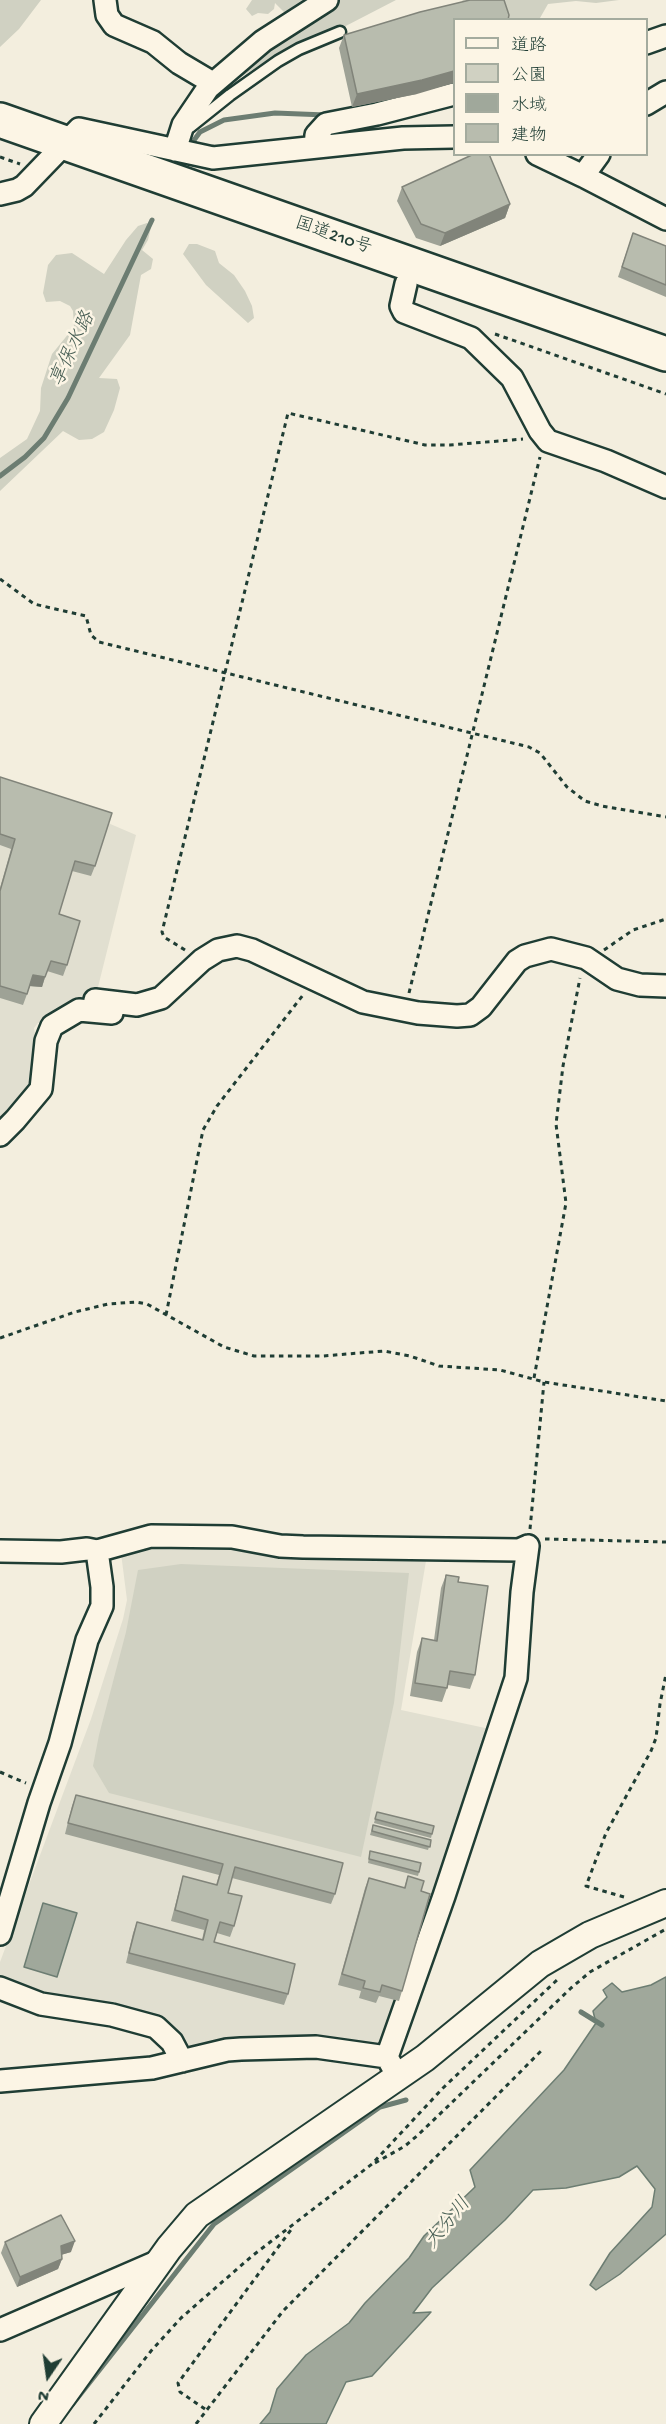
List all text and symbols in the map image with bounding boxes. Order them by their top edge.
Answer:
legend [453,18,648,156]
text: 道路 [511,36,547,57]
text: 公園 [511,66,547,87]
text: 水域 [511,96,547,117]
text: 建物 [511,126,547,147]
street label: 国道210号 [292,214,374,260]
water label: 享保水路 [46,309,102,391]
water label: 大分川 [421,2193,477,2255]
north arrow [18,2346,78,2406]
text: N [37,2384,51,2404]

